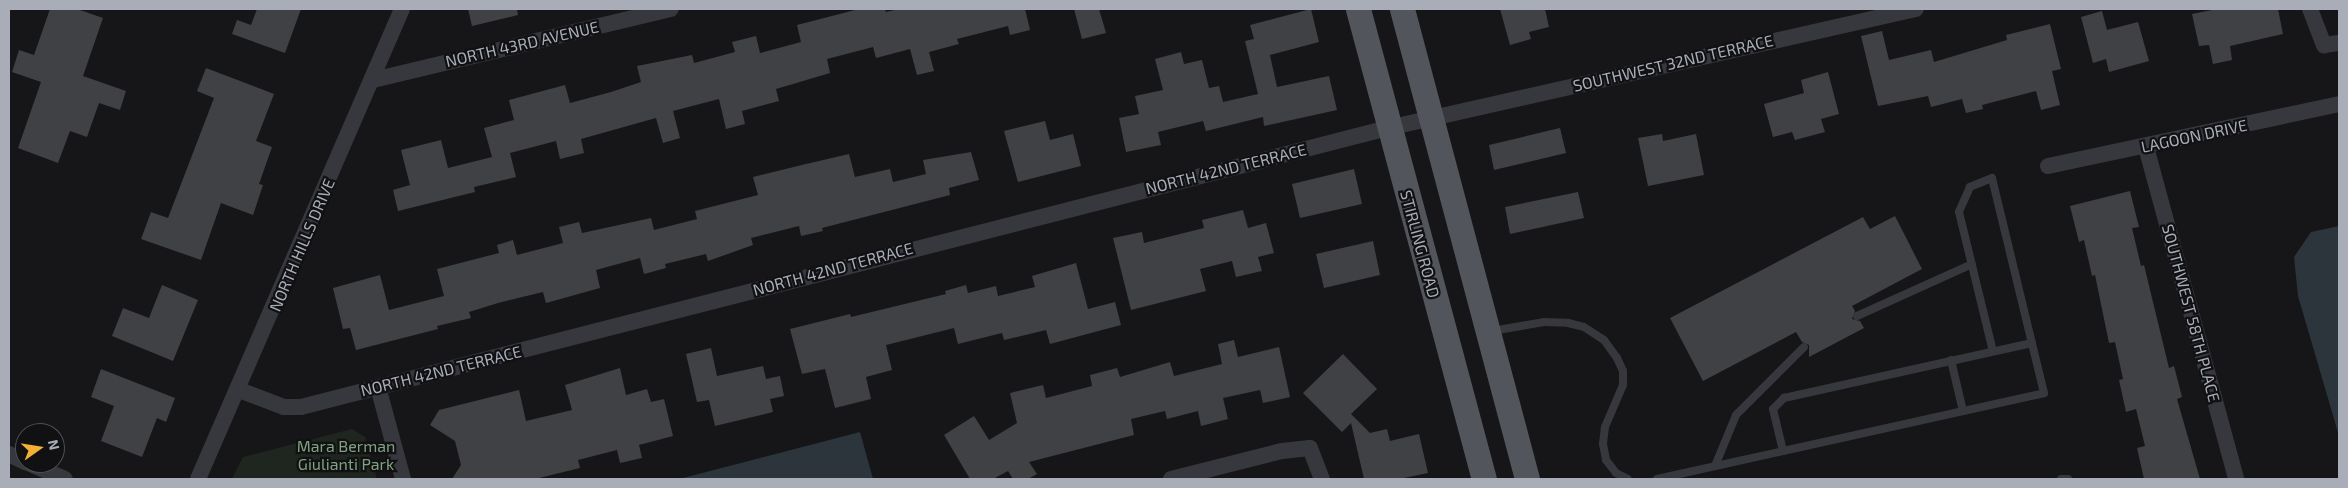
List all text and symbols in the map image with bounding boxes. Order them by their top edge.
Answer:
street label: NORTH 43RD AVENUE [443,17,601,71]
street label: SOUTHWEST 32ND TERRACE [1571,31,1775,95]
street label: LAGOON DRIVE [2139,115,2249,157]
street label: NORTH 42ND TERRACE [1143,140,1309,198]
street label: NORTH HILLS DRIVE [265,176,339,314]
street label: STIRLING ROAD [1396,188,1444,300]
street label: SOUTHWEST 58TH PLACE [2158,222,2224,404]
street label: NORTH 42ND TERRACE [751,238,915,300]
street label: NORTH 42ND TERRACE [358,342,524,400]
north arrow [15,423,65,473]
park label: Mara Berman Giulianti Park [297,436,395,474]
text: N [45,438,64,452]

